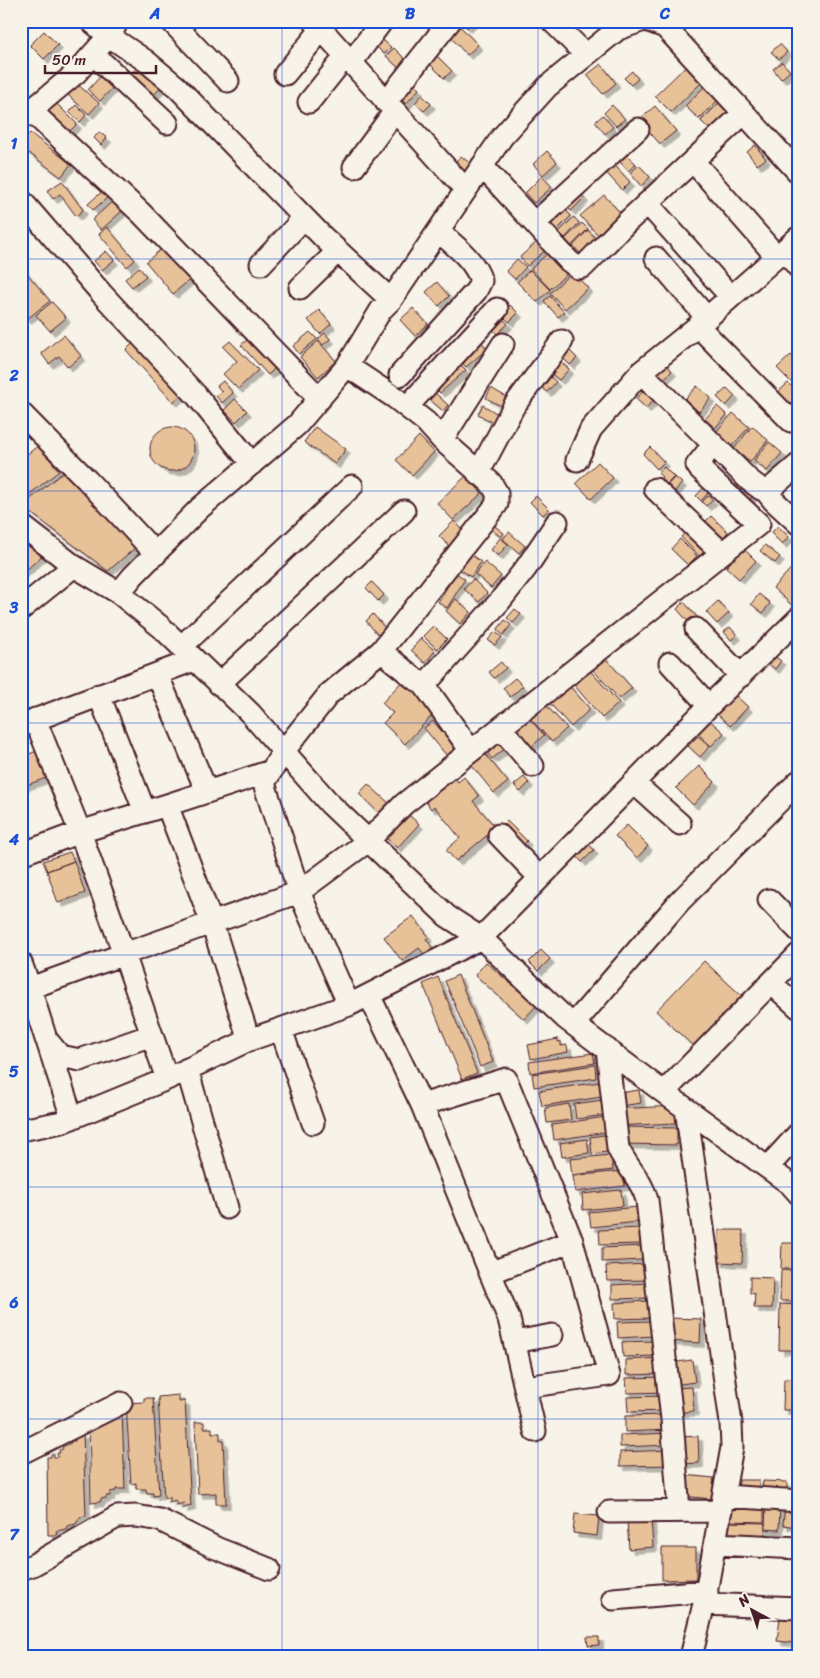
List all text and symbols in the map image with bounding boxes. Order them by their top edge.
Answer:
text: A [149,0,160,28]
text: B [405,0,416,28]
text: C [659,0,671,28]
scale bar [45,42,156,74]
text: 50 m [52,47,87,73]
text: 1 [11,129,18,158]
text: 2 [8,361,19,390]
text: 3 [9,593,19,622]
text: 4 [8,825,19,854]
text: 5 [9,1057,19,1086]
text: 6 [8,1288,19,1317]
text: 7 [9,1520,20,1549]
north arrow [728,1586,778,1636]
text: N [731,1588,756,1614]

